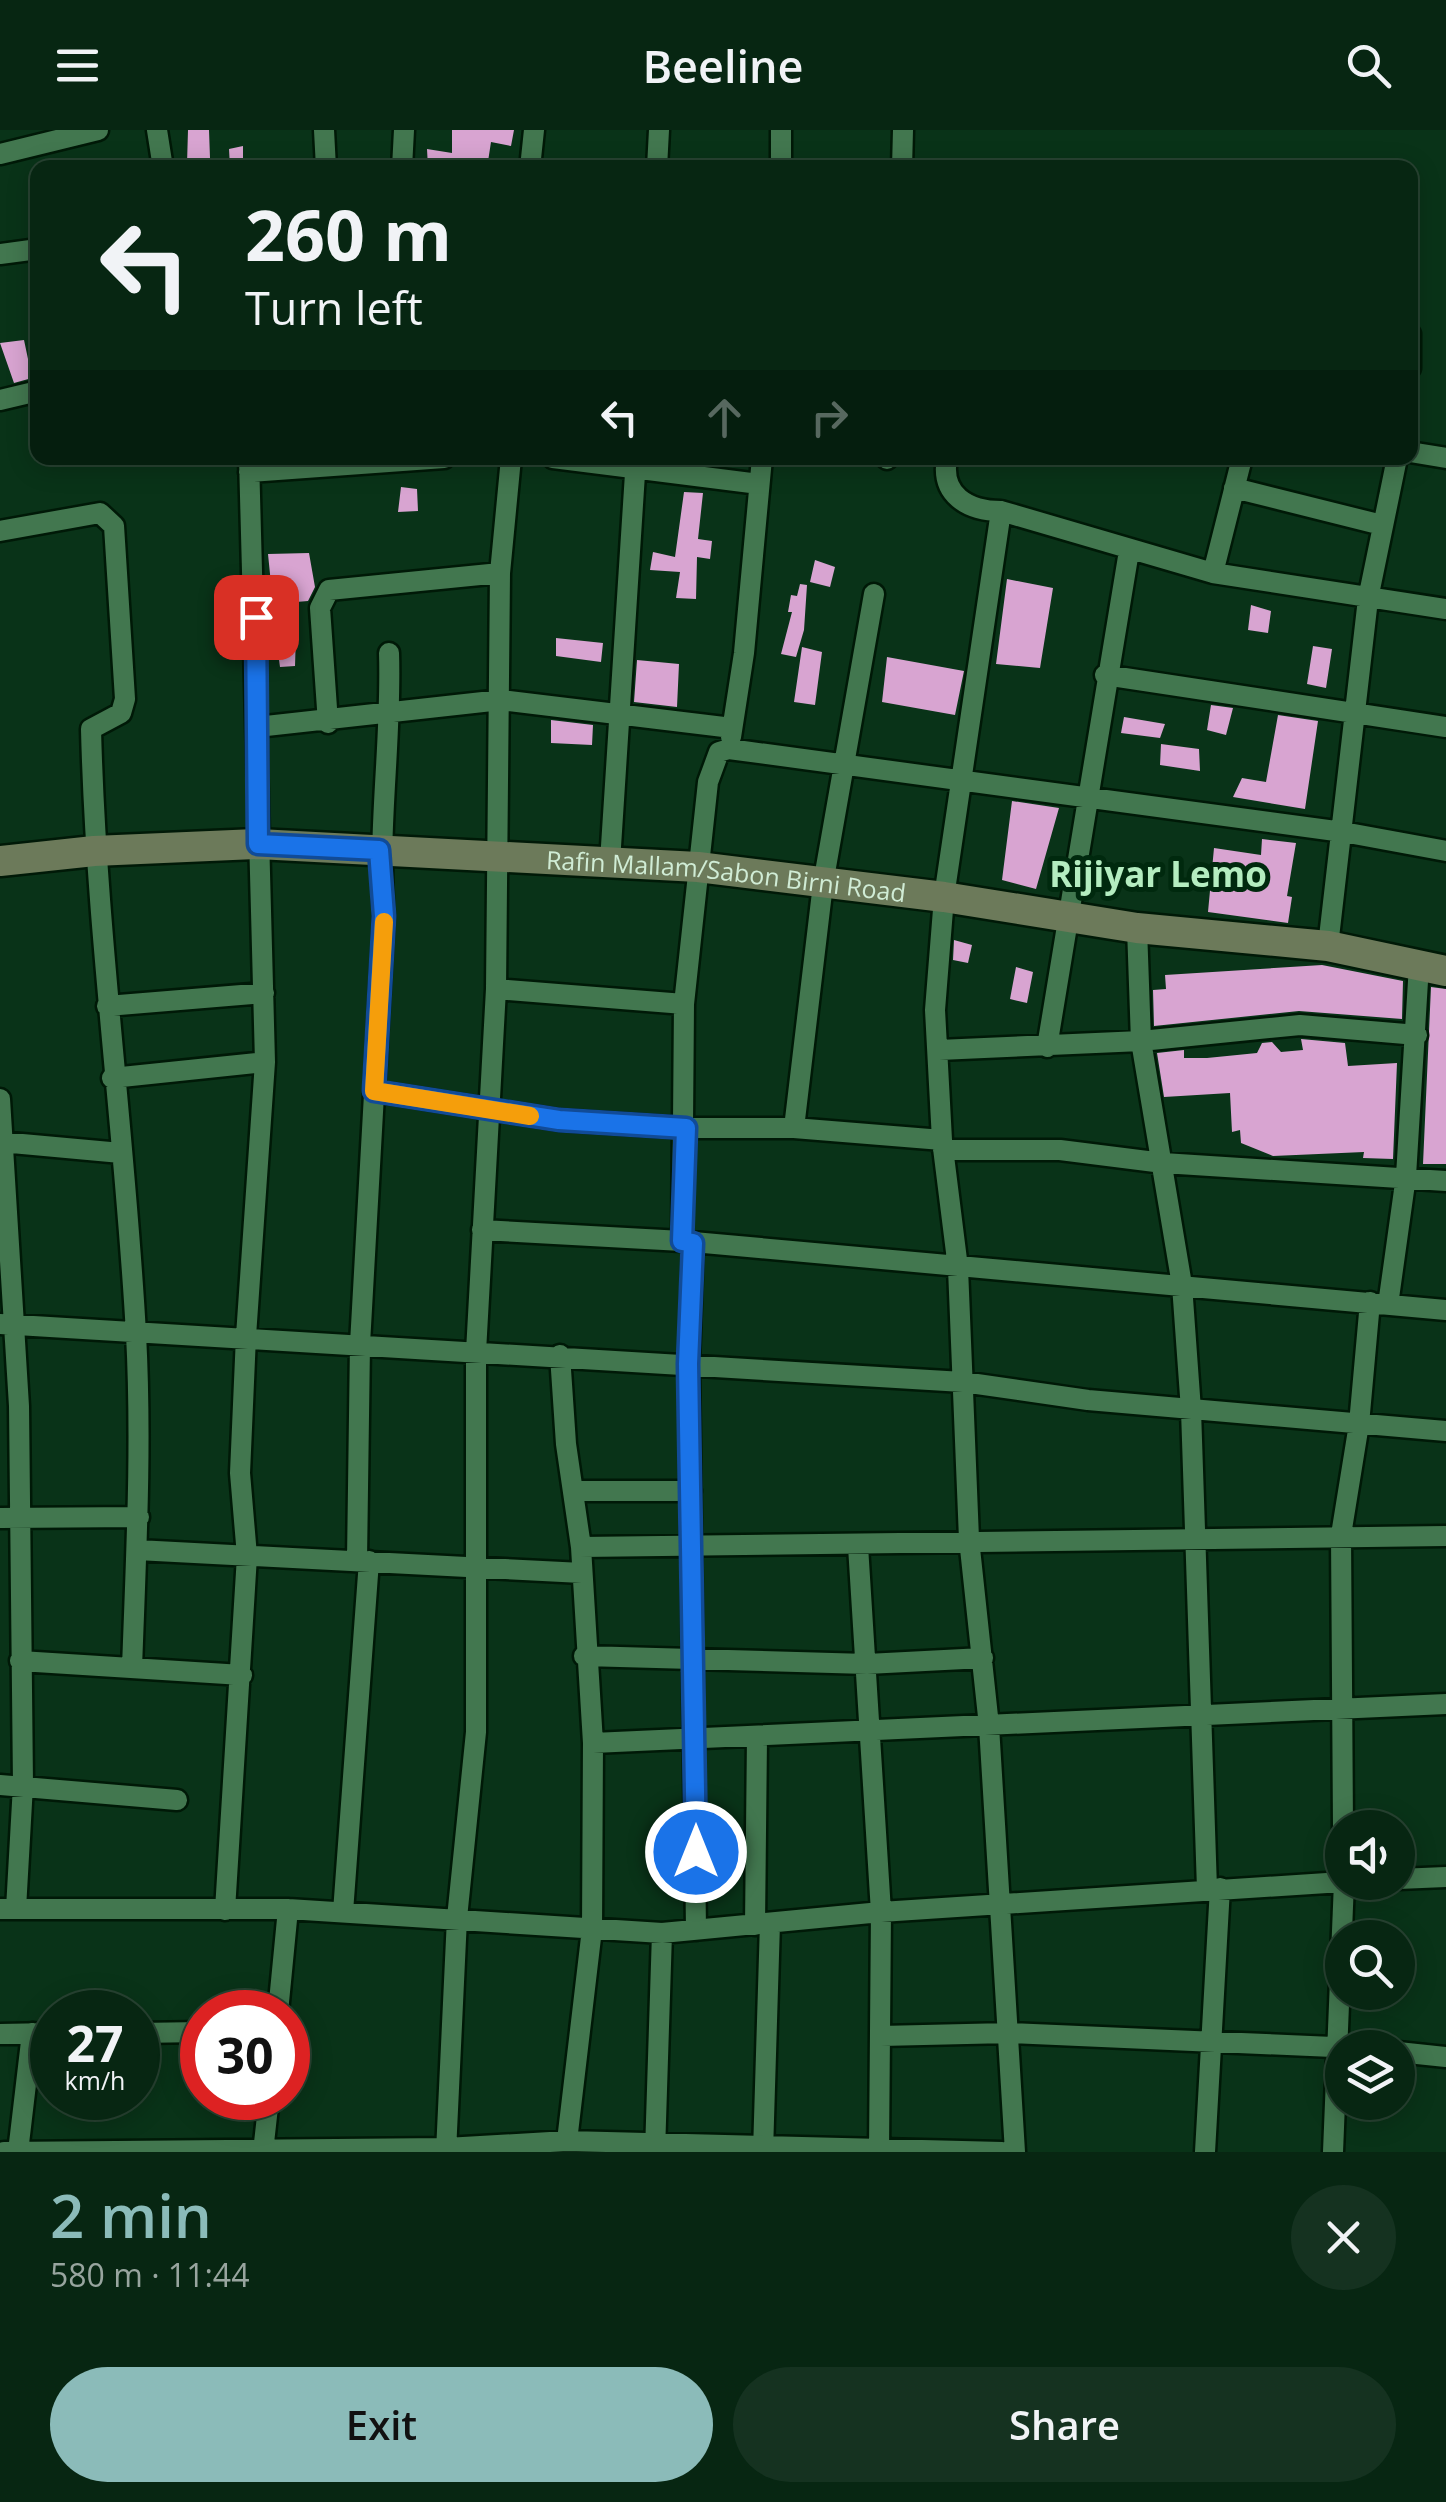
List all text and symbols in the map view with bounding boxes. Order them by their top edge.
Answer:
text: Beeline [642,35,804,96]
icon: menu [50,38,105,93]
icon: search [1341,38,1396,93]
text: 260 m [245,186,452,282]
icon: left [80,200,210,330]
text: Turn left [245,277,423,338]
icon: left [592,390,647,445]
icon: ahead [697,390,752,445]
icon: right [802,390,857,445]
pin [214,575,299,660]
icon: arrive [229,590,284,645]
street label: Rafin Mallam/Sabon Birni Road [545,842,908,909]
district label: Rijiyar Lemo [1049,850,1267,897]
position arrow [644,1800,748,1904]
map controls [1325,1810,1415,2120]
button: sound [1325,1810,1415,1900]
button: search [1325,1920,1415,2010]
speed limit sign: 30 [180,1990,310,2120]
text: 27 [66,2009,124,2077]
button: layers [1325,2030,1415,2120]
text: km/h [65,2063,125,2097]
text: 2 min [50,2174,212,2256]
button: close [1291,2185,1396,2290]
text: 580 m · 11:44 [50,2253,249,2296]
button: Exit [50,2367,713,2482]
button: Share [733,2367,1396,2482]

